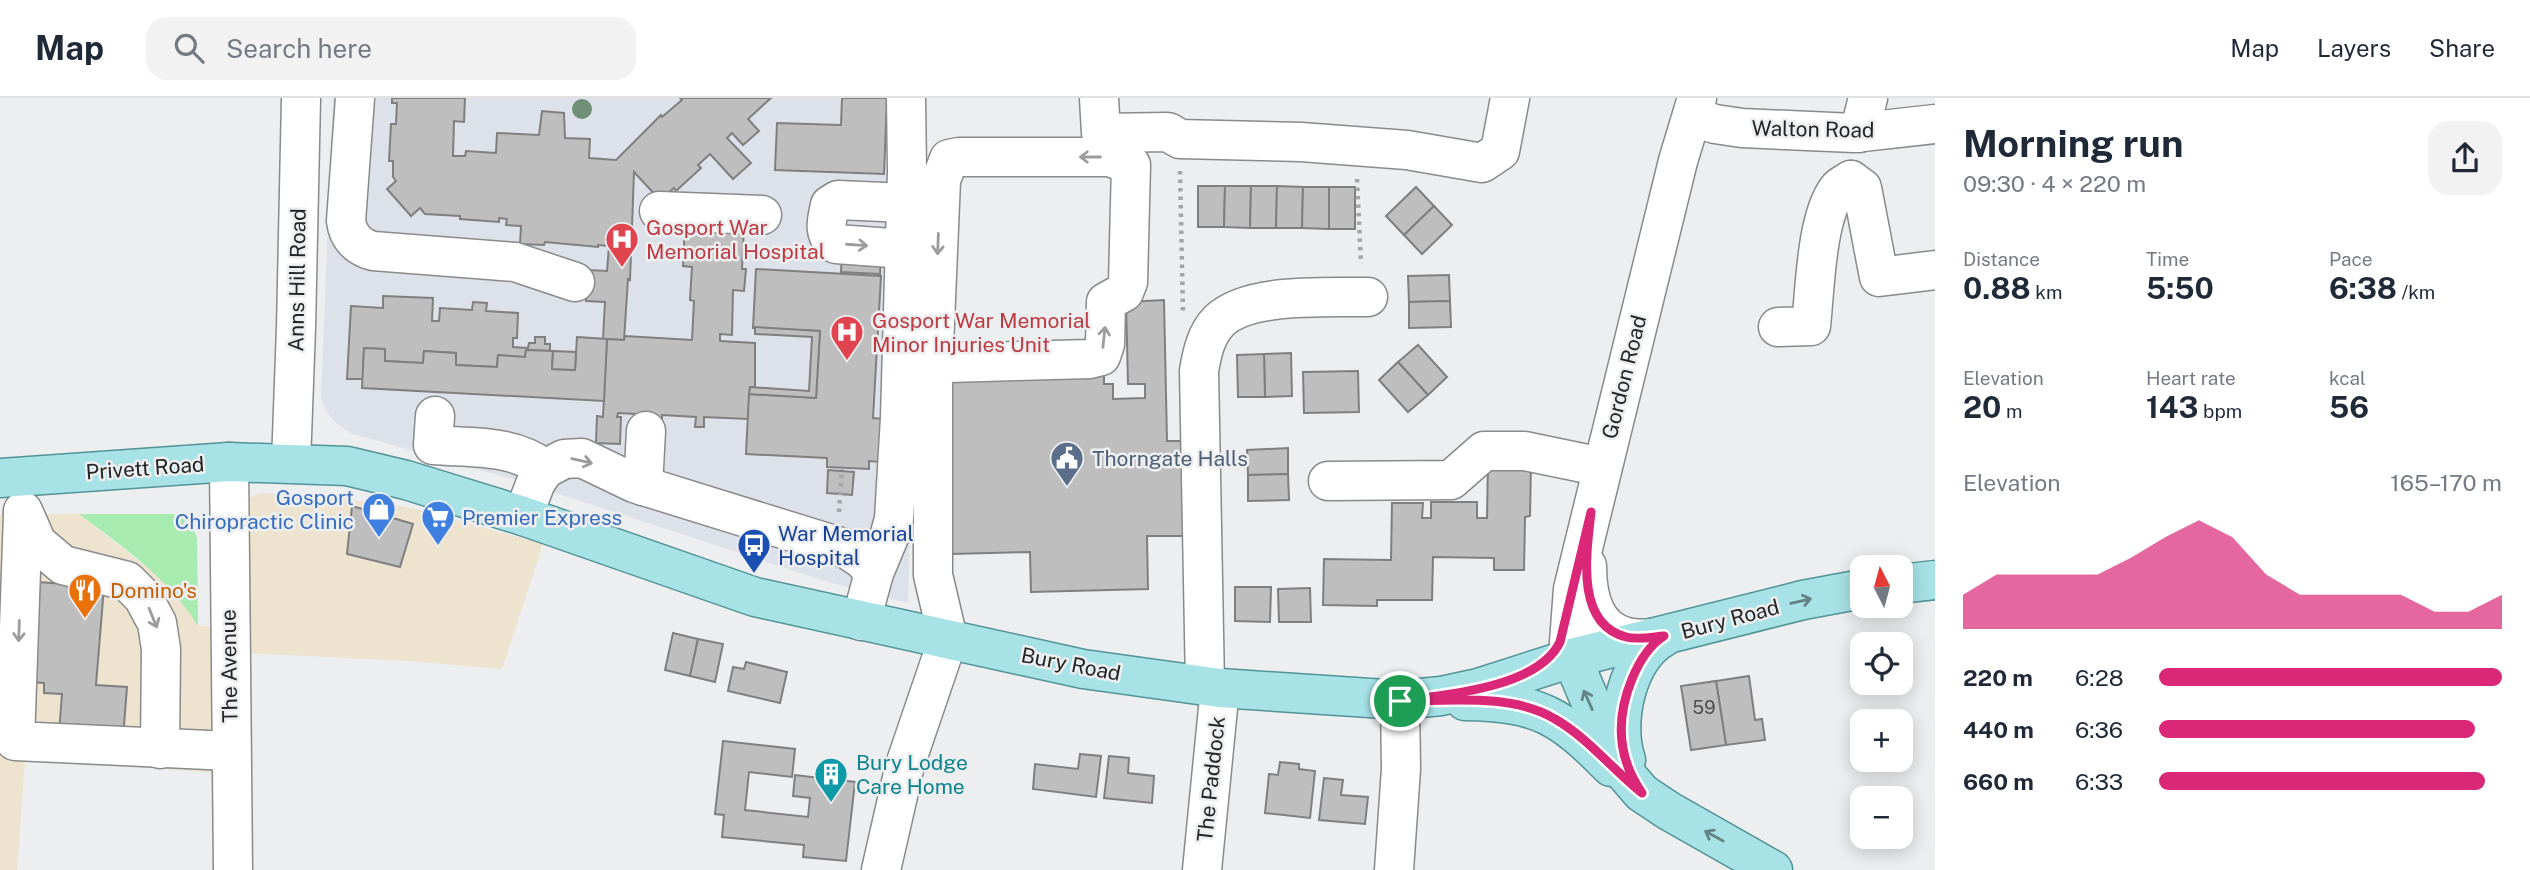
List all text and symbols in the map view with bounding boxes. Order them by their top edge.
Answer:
search box [146,17,636,80]
text: Map [35,29,104,67]
icon: search [170,29,208,67]
text: Search here [226,33,372,64]
text: Map [2230,34,2279,62]
text: Layers [2317,34,2391,62]
text: Share [2429,34,2495,62]
street label: Walton Road [1751,115,1875,143]
text: Morning run [1963,121,2184,166]
button: share [2428,121,2502,195]
one-way arrow [1078,150,1101,164]
text: 09:30 · 4 × 220 m [1963,170,2146,197]
street label: Anns Hill Road [283,208,311,352]
place label: Gosport War Memorial Hospital [646,215,825,264]
hospital icon: Gosport War Memorial Hospital [603,220,641,269]
one-way arrow [932,232,945,255]
one-way arrow [845,239,868,252]
text: Distance [1963,248,2040,270]
text: Time [2146,248,2189,270]
text: Pace [2329,248,2372,270]
text: 0.88 [1963,270,2031,306]
text: 5:50 [2146,270,2214,306]
text: 6:38 [2329,270,2397,306]
text: km [2031,281,2062,303]
text: /km [2397,281,2435,303]
place label: Gosport War Memorial Minor Injuries Unit [872,308,1091,357]
hospital icon: Gosport War Memorial Minor Injuries Unit [828,313,866,362]
street label: Gordon Road [1597,313,1651,441]
one-way arrow [1098,326,1111,349]
text: Elevation [1963,367,2044,389]
text: Heart rate [2146,367,2236,389]
text: kcal [2329,367,2366,389]
text: 20 [1963,389,2001,425]
text: 143 [2146,389,2198,425]
text: 56 [2329,389,2369,425]
text: m [2001,400,2022,422]
text: bpm [2198,400,2242,422]
public building icon: Thorngate Halls [1048,439,1086,488]
place label: Thorngate Halls [1092,446,1248,471]
street label: Privett Road [85,451,205,485]
one-way arrow [570,455,592,468]
text: Elevation [1963,469,2061,496]
text: 165–170 m [2390,469,2502,496]
place label: Gosport Chiropractic Clinic [175,485,354,534]
shop icon: Gosport Chiropractic Clinic [360,490,398,539]
supermarket icon: Premier Express [419,498,457,547]
place label: Premier Express [462,505,622,530]
place label: War Memorial Hospital [778,521,914,570]
bus stop icon: War Memorial Hospital [735,526,773,575]
north arrow [1850,555,1913,618]
map controls [1850,555,1913,849]
restaurant icon: Domino's [66,571,104,620]
place label: Domino's [110,578,197,603]
street label: Bury Road [1678,594,1782,644]
one-way arrow [1789,594,1812,607]
one-way arrow [147,607,160,628]
street label: The Avenue [216,609,242,723]
one-way arrow [12,620,26,643]
button: locate [1850,632,1913,695]
street label: Bury Road [1019,642,1123,686]
text: 220 m [1963,664,2033,691]
text: 6:28 [2075,664,2124,691]
pin [1370,671,1430,731]
icon: arrive [1381,682,1419,720]
one-way arrow [1581,690,1594,711]
house number: 59 [1693,697,1715,718]
button: + [1850,709,1913,772]
street label: The Paddock [1192,715,1230,843]
text: 440 m [1963,716,2034,743]
text: 6:36 [2075,716,2123,743]
place label: Bury Lodge Care Home [856,750,968,799]
building icon: Bury Lodge Care Home [812,755,850,804]
text: 660 m [1963,768,2034,795]
text: 6:33 [2075,768,2123,795]
button: − [1850,786,1913,849]
one-way arrow [1704,829,1725,842]

